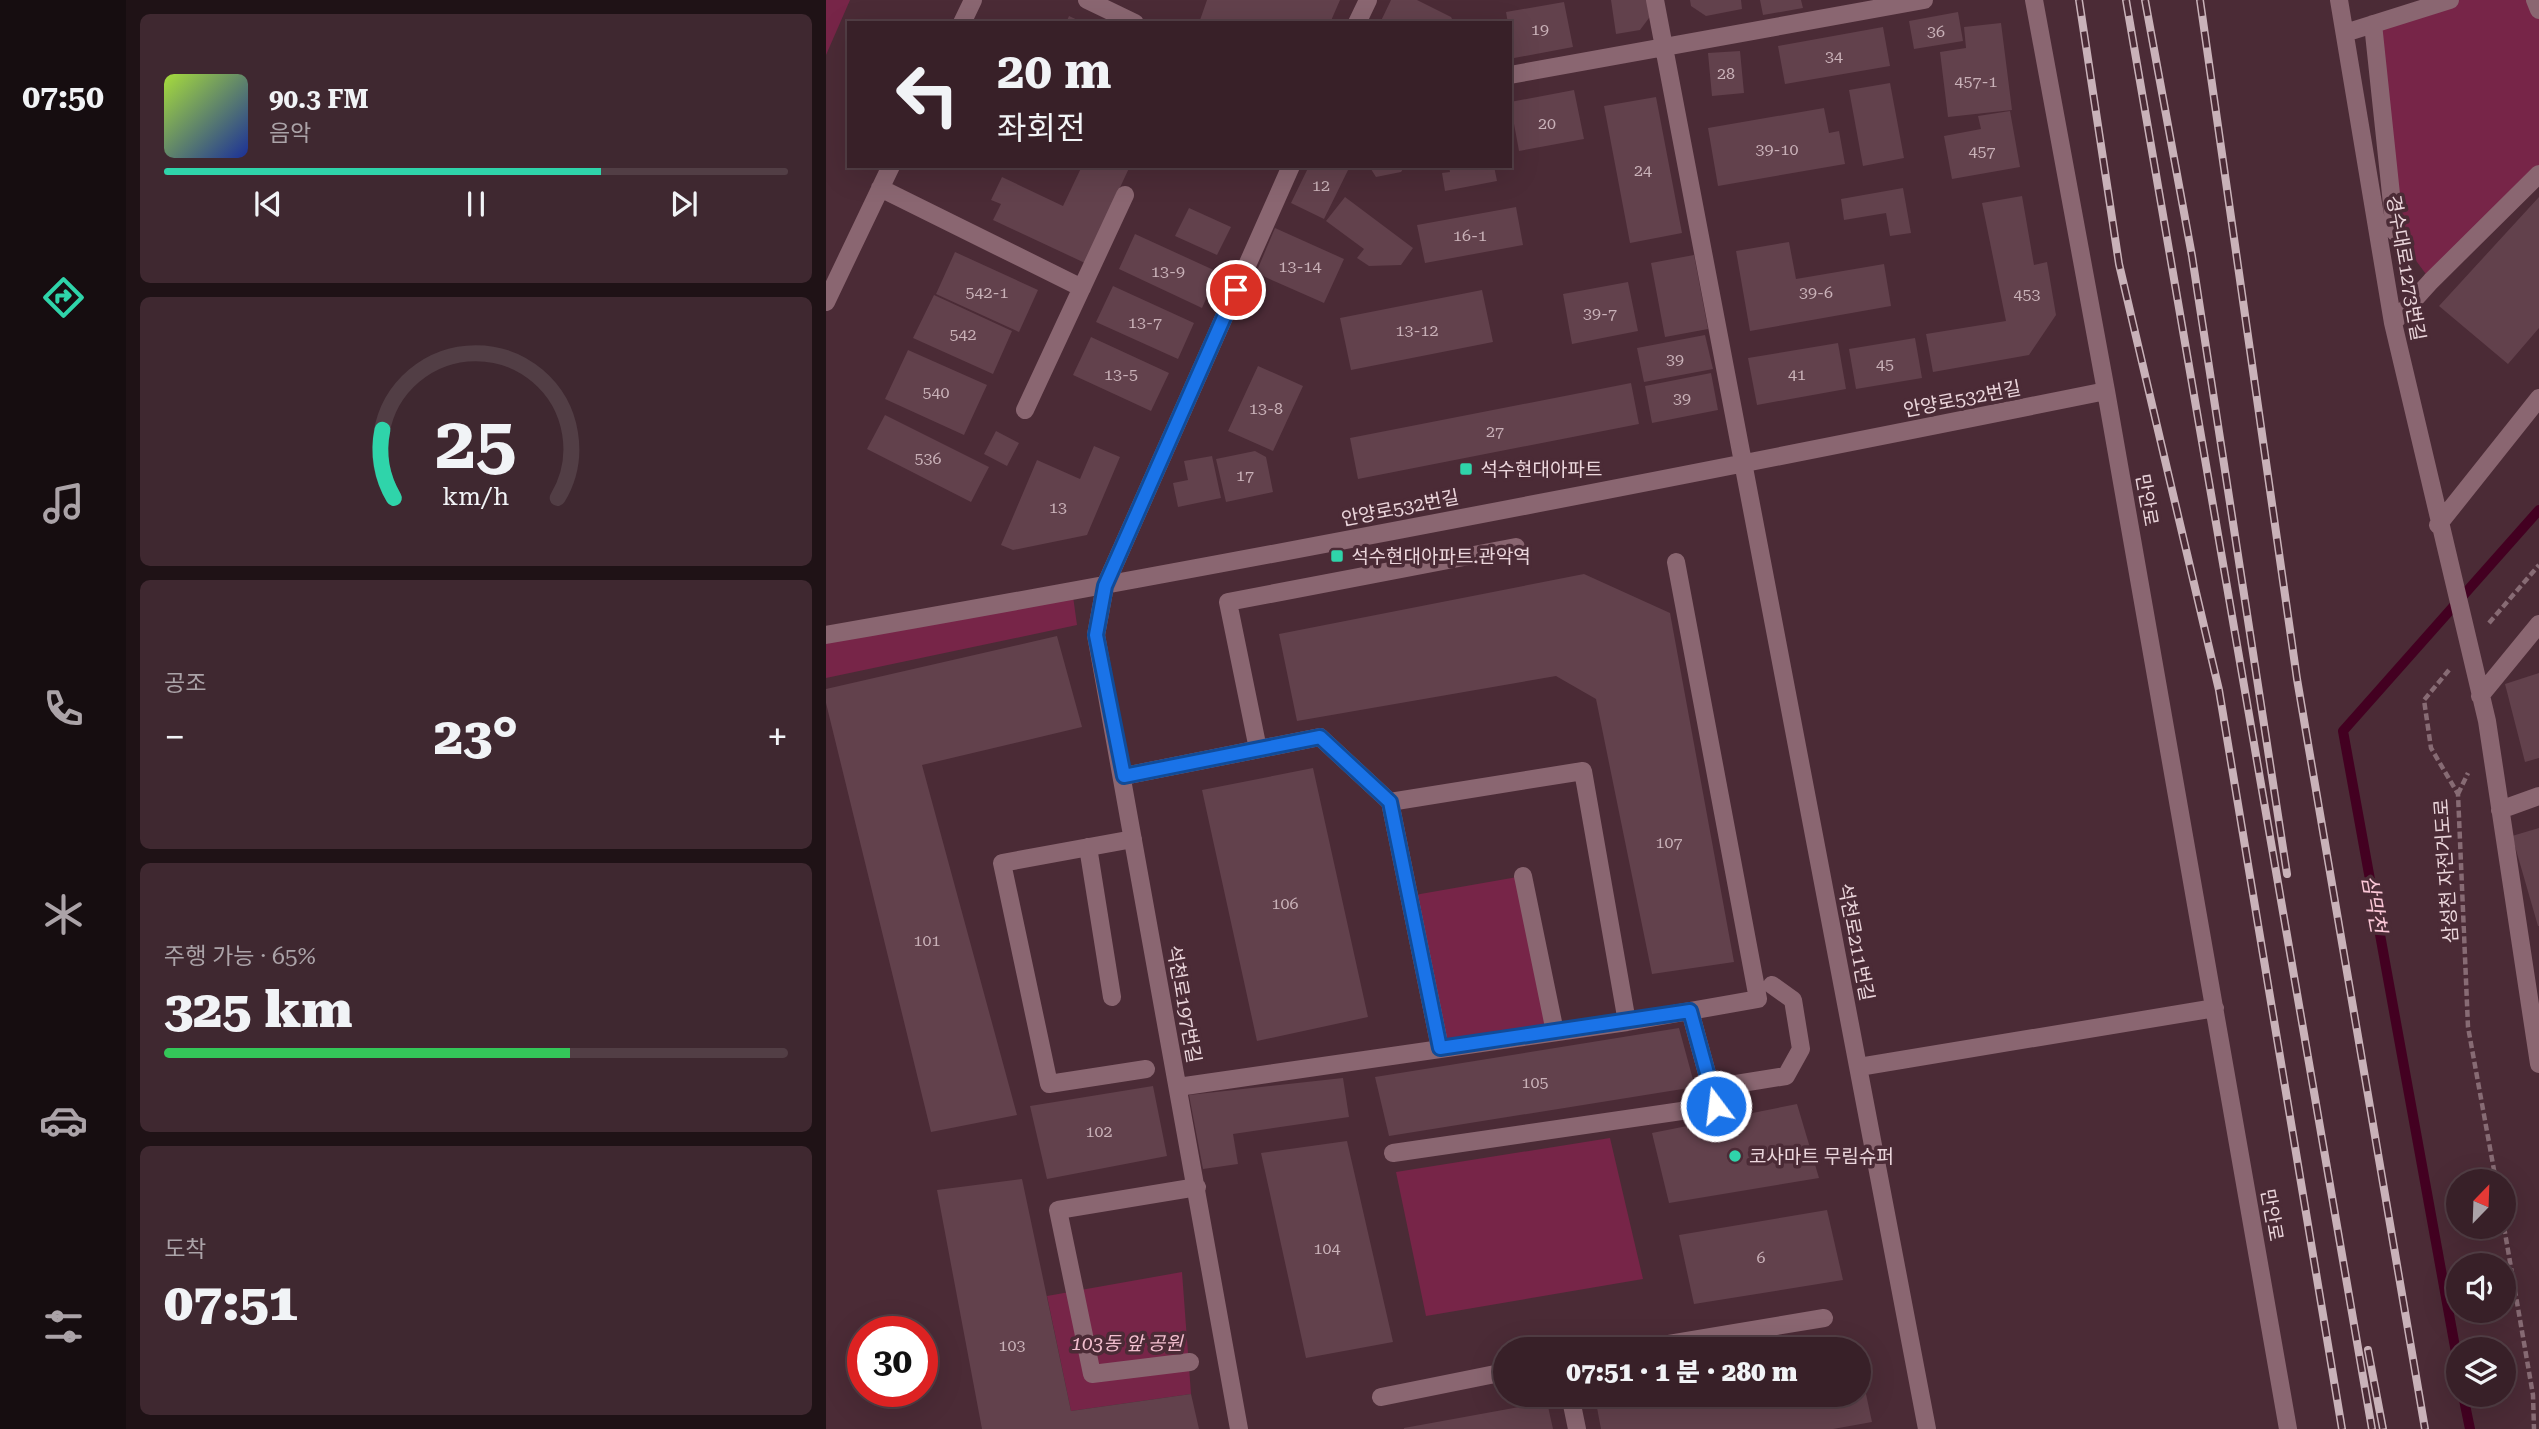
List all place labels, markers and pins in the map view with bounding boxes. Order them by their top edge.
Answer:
pin [1206,260,1266,320]
place label: 석수현대아파트 [1480,458,1602,481]
marker: 석수현대아파트 [1458,461,1474,477]
place label: 석수현대아파트.관악역 [1351,545,1531,568]
marker: 석수현대아파트.관악역 [1329,548,1345,564]
place label: 코사마트 무림슈퍼 [1749,1145,1894,1168]
marker: 코사마트 무림슈퍼 [1727,1148,1743,1164]

